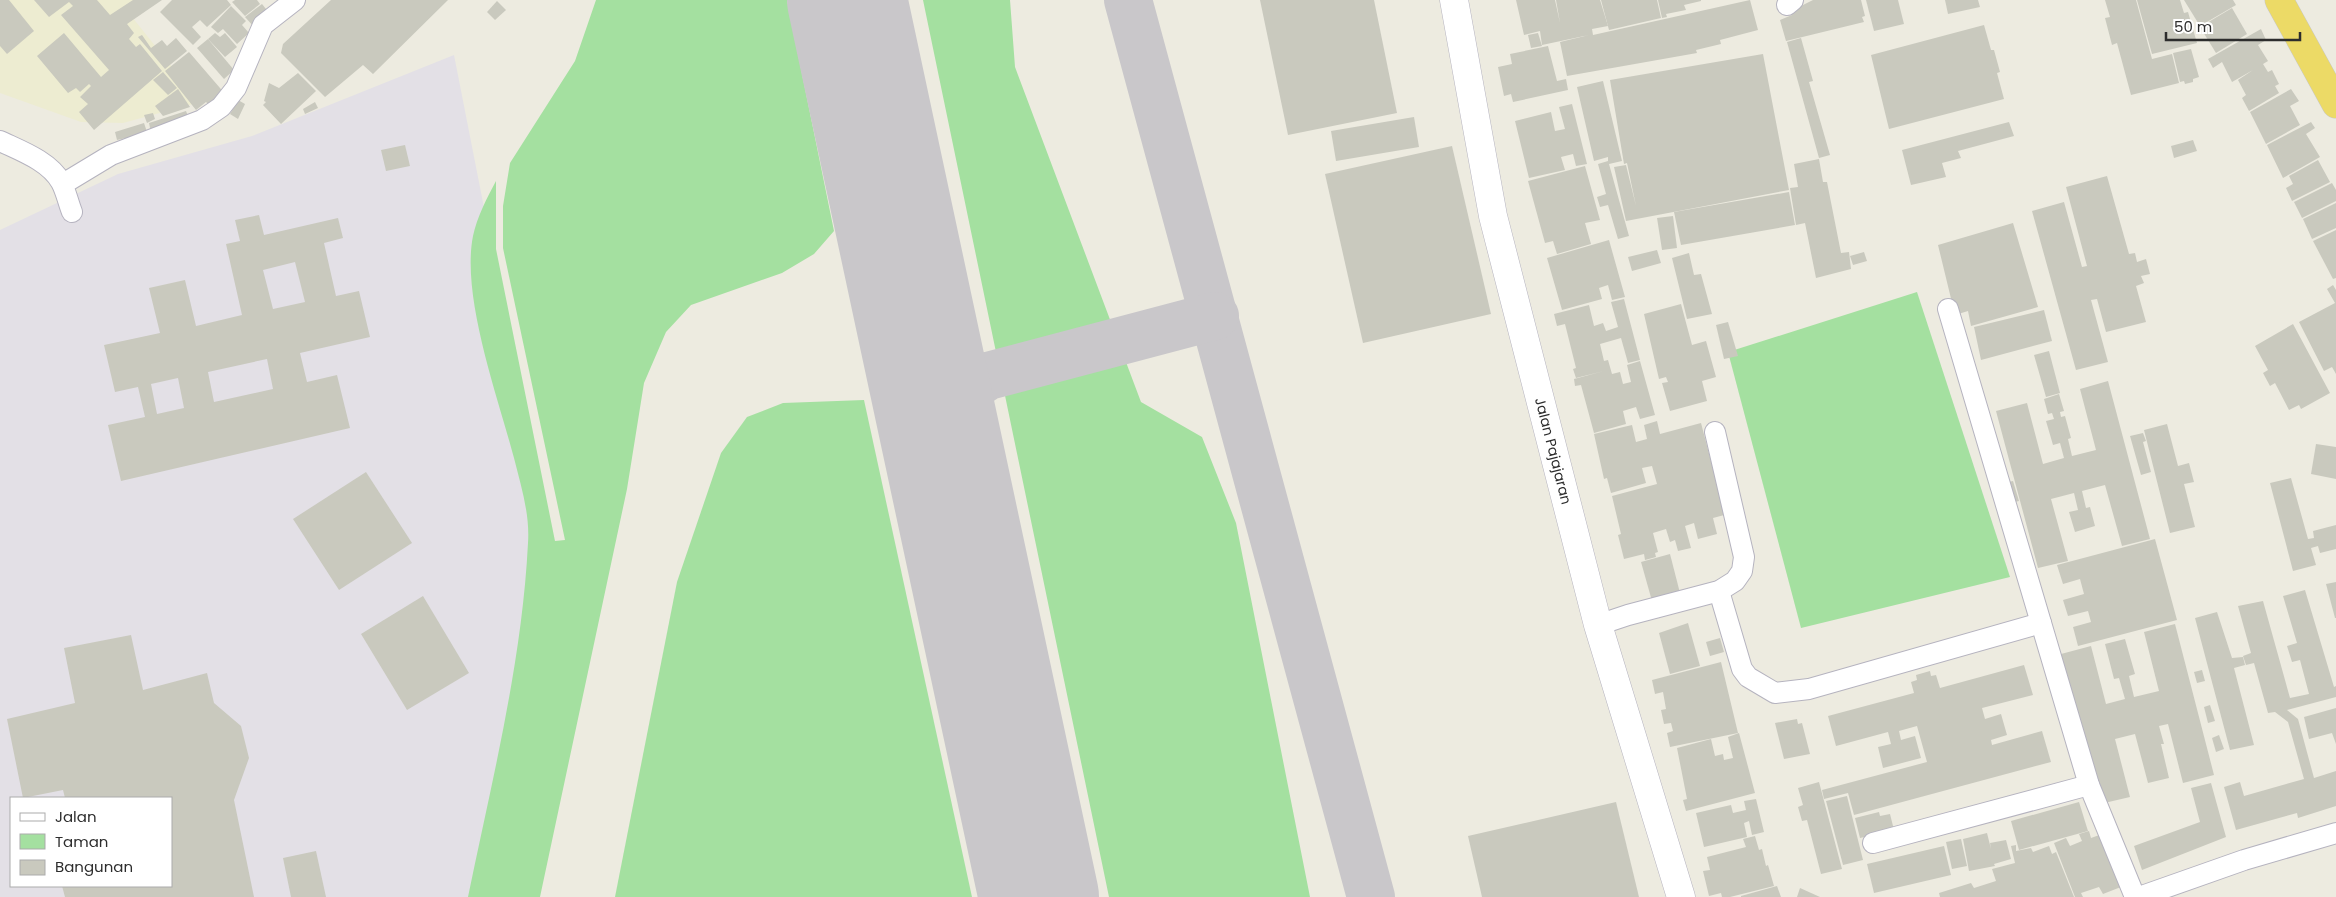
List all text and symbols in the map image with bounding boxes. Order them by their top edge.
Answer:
scale bar [2166,10,2300,42]
text: 50 m [2174,16,2212,37]
street label: Jalan Pajajaran [1530,395,1577,506]
legend [10,797,172,887]
text: Jalan [55,806,97,827]
text: Taman [55,831,108,852]
text: Bangunan [55,856,133,877]

